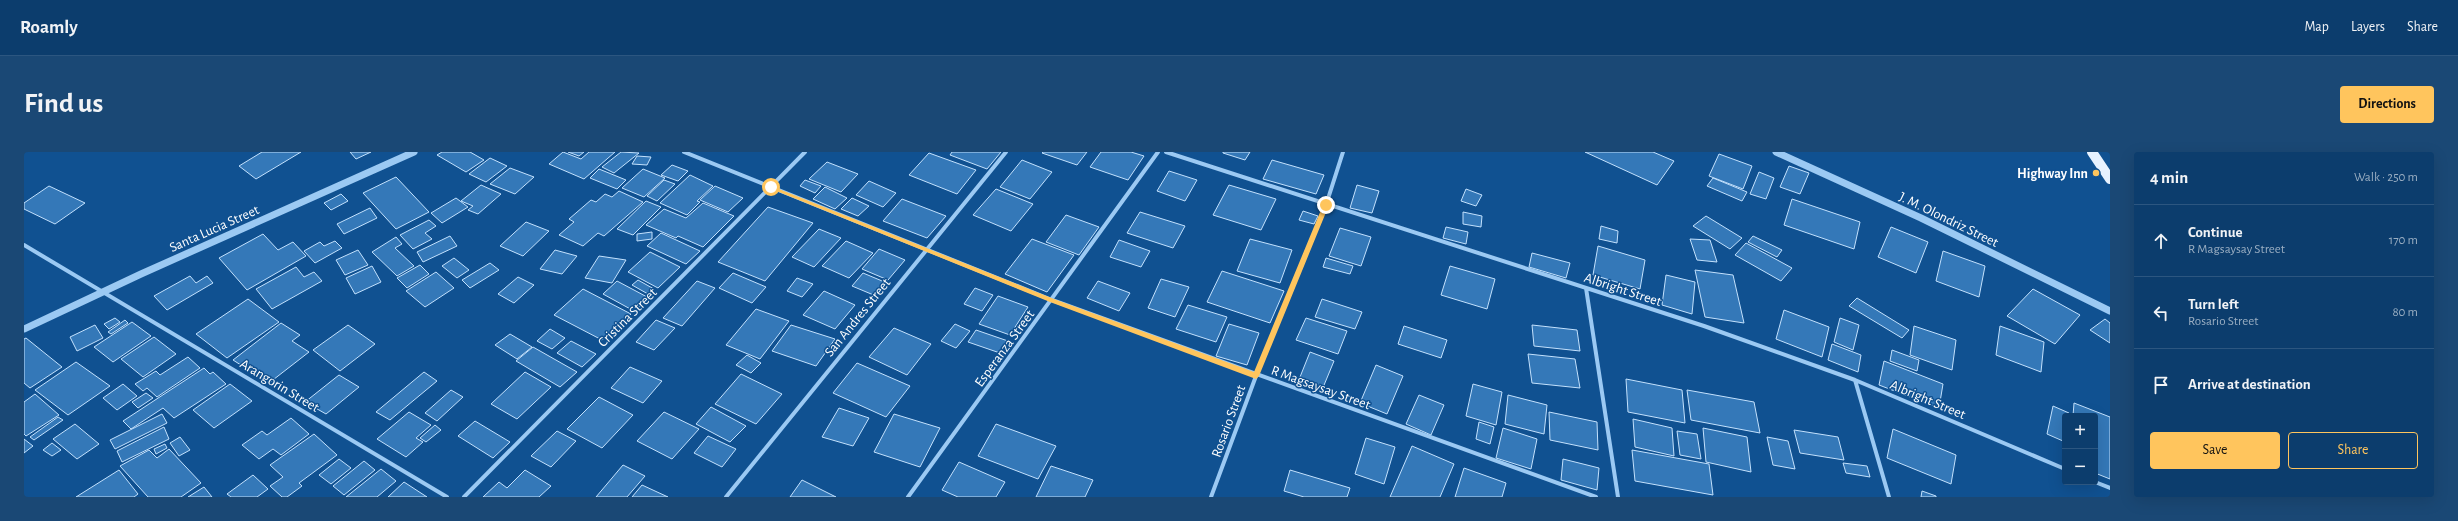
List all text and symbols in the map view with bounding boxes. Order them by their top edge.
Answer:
text: Roamly [20,18,78,37]
text: Map [2304,20,2329,34]
text: Layers [2351,20,2385,34]
text: Share [2407,20,2438,34]
button: Directions [2340,86,2434,123]
text: Find us [24,90,103,118]
place label: Highway Inn [2017,167,2088,181]
marker: Highway Inn [2091,168,2101,178]
text: 4 min [2150,169,2188,186]
text: Walk · 250 m [2354,171,2418,184]
route start [762,178,780,196]
street label: J. M. Olondriz Street [1897,190,2001,250]
route end [1317,196,1335,214]
street label: Santa Lucia Street [167,203,262,255]
text: Continue [2188,225,2243,240]
icon: ahead [2150,230,2172,252]
text: 170 m [2389,234,2418,247]
text: R Magsaysay Street [2188,243,2285,256]
street label: Albright Street [1582,271,1664,309]
street label: San Andres Street [822,275,894,359]
street label: Cristina Street [596,285,660,350]
text: Turn left [2188,297,2239,312]
icon: left [2150,302,2172,324]
text: 80 m [2392,306,2418,319]
street label: Esperanza Street [972,307,1038,389]
text: Rosario Street [2188,315,2258,328]
street label: Arangorin Street [237,357,322,415]
street label: R Magsaysay Street [1269,364,1373,413]
icon: arrive [2150,374,2172,396]
text: Arrive at destination [2188,377,2311,392]
street label: Albright Street [1888,378,1968,422]
street label: Rosario Street [1209,383,1249,459]
map controls [2062,413,2098,485]
button: + [2062,413,2098,449]
button: Save [2150,432,2280,469]
button: Share [2288,432,2418,469]
button: − [2062,449,2098,485]

